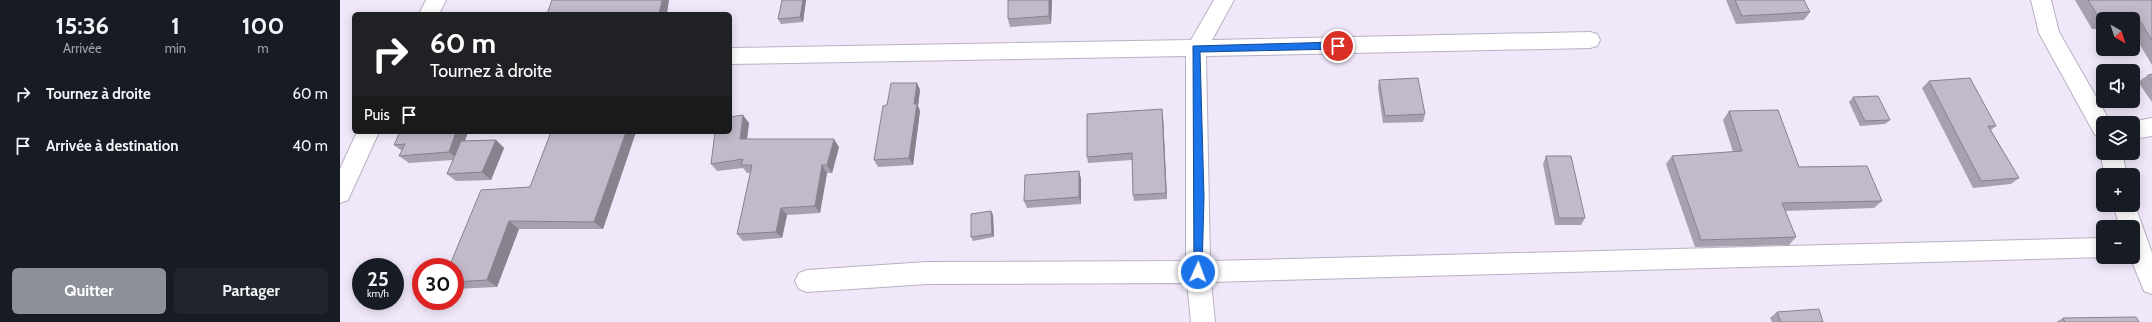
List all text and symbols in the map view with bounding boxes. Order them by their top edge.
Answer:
text: 15:36 [56,11,109,40]
text: 1 [171,11,180,40]
text: 100 [242,11,284,40]
north arrow [2096,12,2140,56]
map controls [2096,12,2140,264]
text: 60 m [430,26,496,60]
icon: right [364,28,416,80]
pin [1321,29,1355,63]
icon: arrive [1327,35,1349,57]
text: Arrivée [63,40,102,56]
text: min [165,40,186,56]
text: m [257,40,269,56]
text: Tournez à droite [430,60,552,82]
button: sound [2096,64,2140,108]
icon: right [12,83,34,105]
text: Tournez à droite [46,85,151,103]
text: 60 m [292,85,328,103]
icon: arrive [398,104,420,126]
text: Puis [364,106,390,124]
button: layers [2096,116,2140,160]
icon: arrive [12,135,34,157]
text: Arrivée à destination [46,137,178,155]
text: 40 m [292,137,328,155]
button: + [2096,168,2140,212]
button: − [2096,220,2140,264]
position arrow [1177,251,1219,293]
speed limit sign: 30 [412,258,464,310]
text: 25 [367,267,389,291]
button: Quitter [12,268,166,314]
button: Partager [174,268,328,314]
text: km/h [367,287,389,300]

